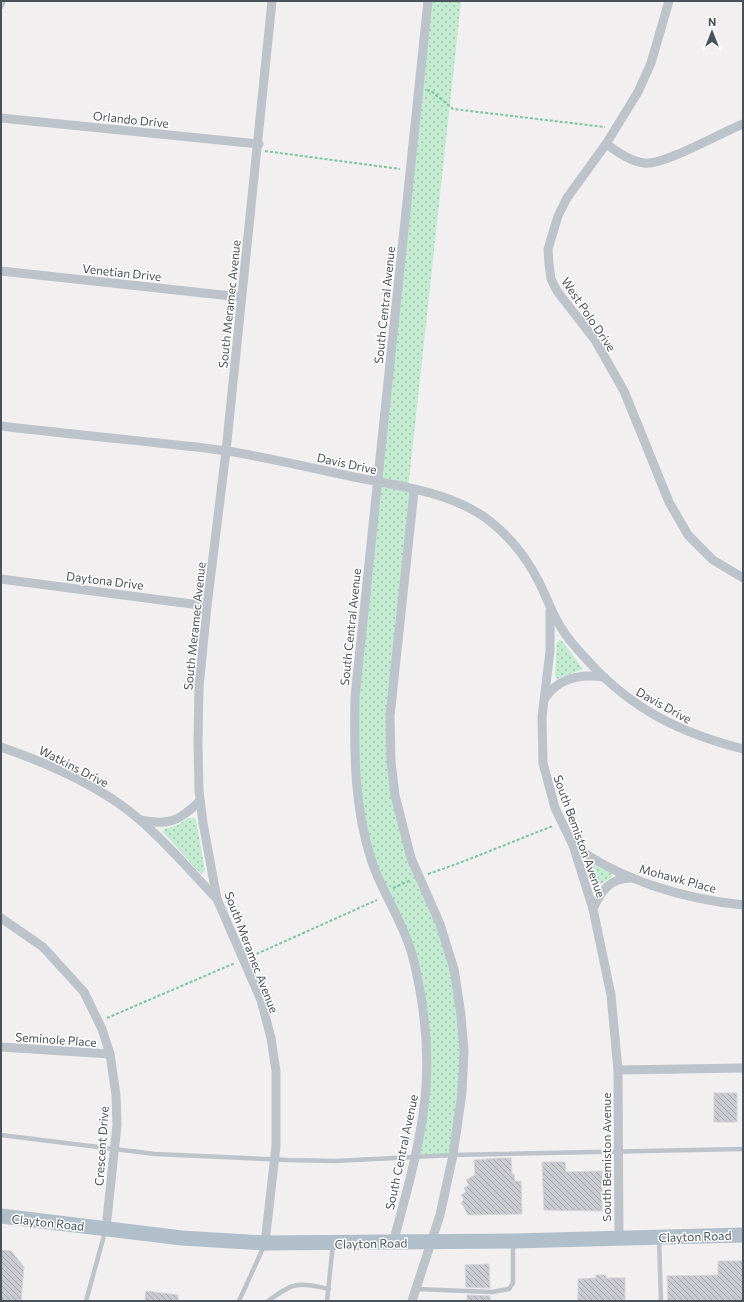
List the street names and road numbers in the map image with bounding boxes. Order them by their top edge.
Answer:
street label: Orlando Drive [92,108,170,130]
street label: South Meramec Avenue [215,239,243,369]
street label: South Central Avenue [371,246,397,364]
street label: Venetian Drive [82,261,162,283]
street label: West Polo Drive [559,274,619,354]
street label: Davis Drive [316,450,378,476]
street label: South Meramec Avenue [180,561,208,691]
street label: Daytona Drive [66,568,144,592]
street label: South Central Avenue [337,568,363,686]
street label: Davis Drive [634,684,694,726]
street label: Watkins Drive [37,743,111,789]
street label: South Bemiston Avenue [551,773,609,899]
street label: Mohawk Place [638,861,718,895]
street label: South Meramec Avenue [222,889,282,1015]
street label: Seminole Place [15,1029,97,1049]
street label: South Bemiston Avenue [599,1092,613,1222]
street label: South Central Avenue [382,1093,420,1211]
street label: Crescent Drive [91,1106,111,1186]
street label: Clayton Road [11,1211,85,1233]
street label: Clayton Road [658,1228,732,1244]
street label: Clayton Road [334,1235,408,1251]

